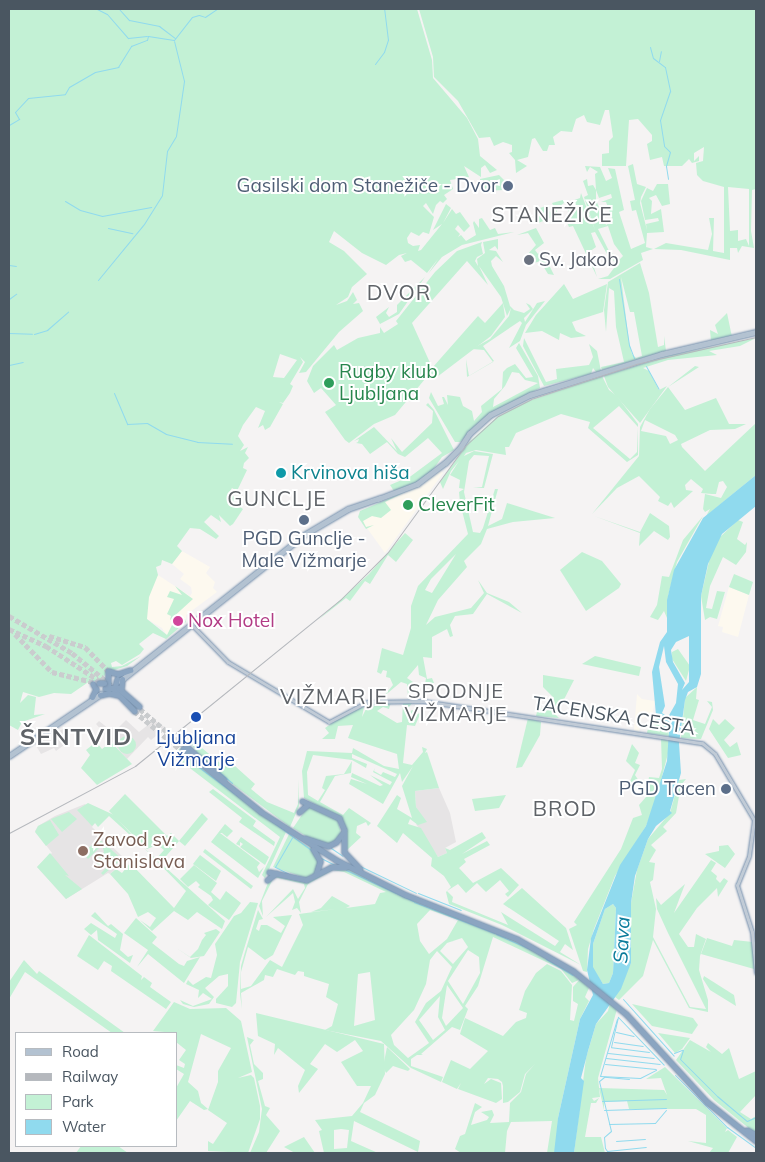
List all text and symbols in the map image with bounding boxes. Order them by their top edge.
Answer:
place label: Gasilski dom Stanežiče - Dvor [237,175,498,197]
marker: Gasilski dom Stanežiče - Dvor [502,180,514,192]
district label: STANEŽIČE [490,201,614,227]
place label: Sv. Jakob [539,249,619,271]
marker: Sv. Jakob [523,254,535,266]
district label: DVOR [366,279,432,305]
place label: Rugby klub Ljubljana [339,361,438,405]
marker: Rugby klub Ljubljana [323,377,335,389]
place label: Krvinova hiša [291,462,410,484]
marker: Krvinova hiša [275,467,287,479]
district label: GUNCLJE [226,485,328,511]
place label: CleverFit [418,494,495,516]
marker: CleverFit [402,499,414,511]
marker: PGD Gunclje - Male Vižmarje [298,514,310,526]
place label: PGD Gunclje - Male Vižmarje [241,528,367,572]
place label: Nox Hotel [188,610,275,632]
marker: Nox Hotel [172,615,184,627]
district label: SPODNJE VIŽMARJE [403,678,509,725]
district label: VIŽMARJE [279,683,389,709]
street label: TACENSKA CESTA [531,692,697,740]
marker: Ljubljana Vižmarje [189,710,203,724]
district label: ŠENTVID [19,723,133,751]
place label: Ljubljana Vižmarje [156,727,236,771]
place label: PGD Tacen [619,778,716,800]
marker: PGD Tacen [720,783,732,795]
district label: BROD [532,795,598,821]
place label: Zavod sv. Stanislava [93,829,185,873]
marker: Zavod sv. Stanislava [77,845,89,857]
water label: Sava [608,916,634,964]
legend [15,1032,178,1147]
text: Road [62,1042,99,1061]
text: Railway [62,1067,118,1086]
text: Park [62,1092,94,1111]
text: Water [62,1117,106,1136]

